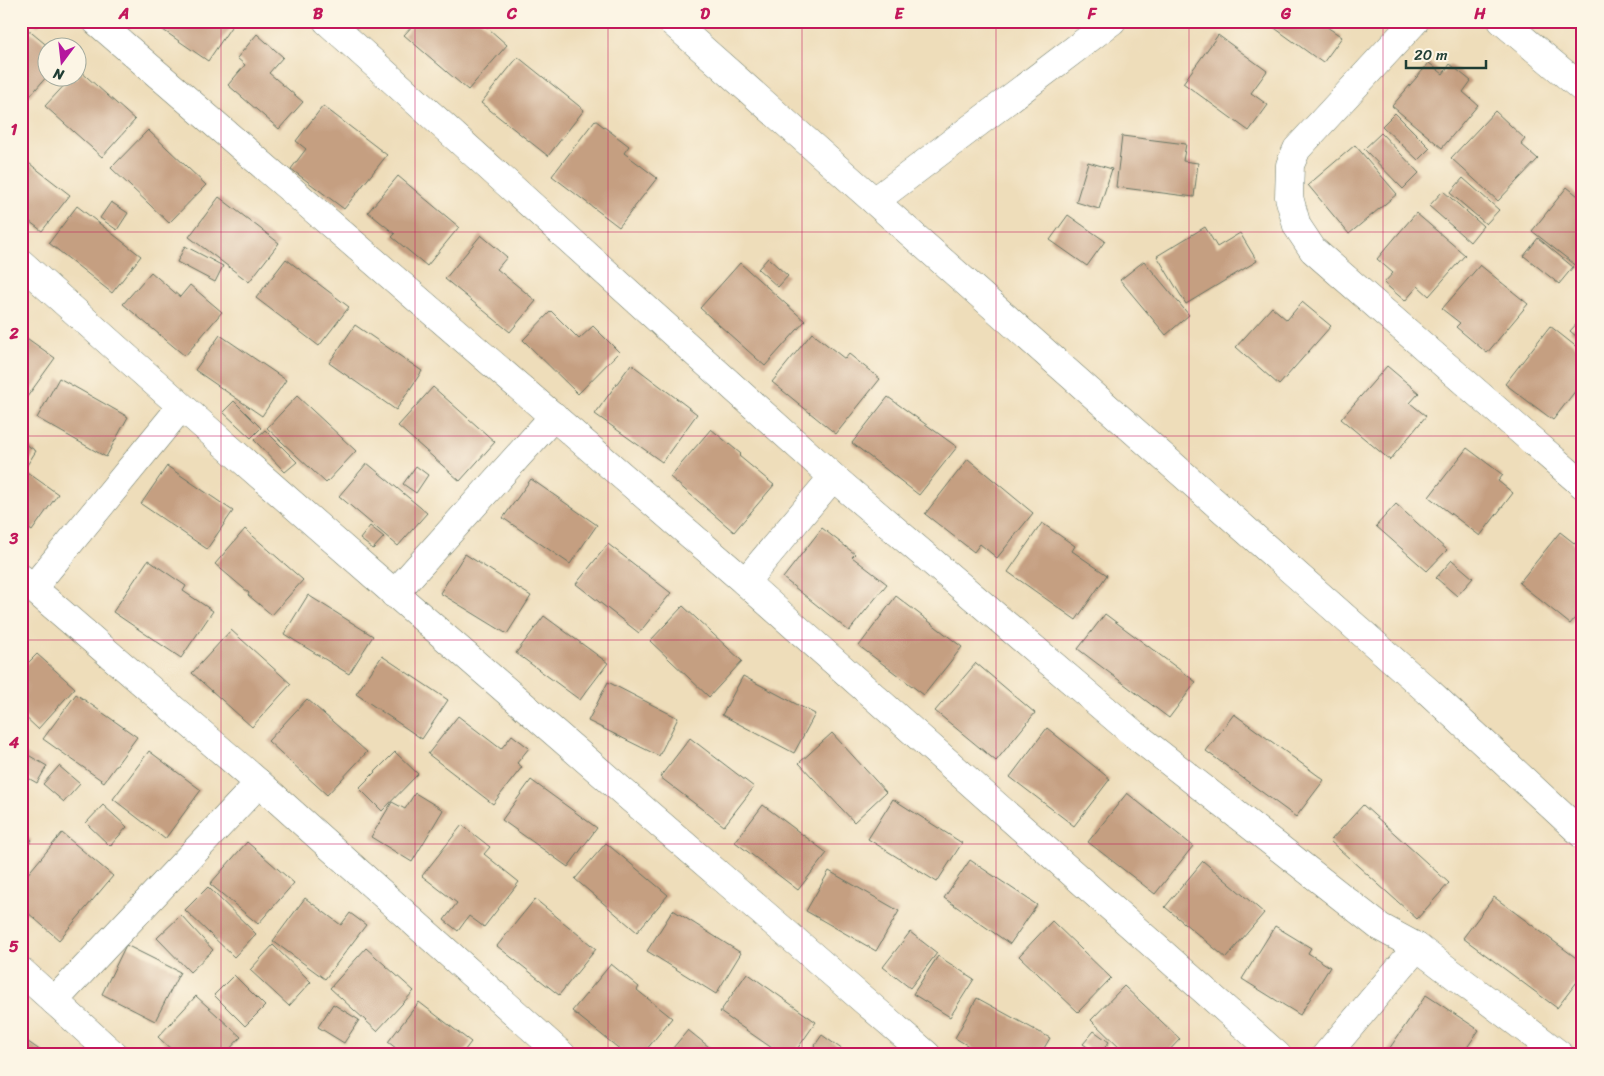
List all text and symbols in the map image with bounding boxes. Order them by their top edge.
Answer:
text: A [118,0,129,28]
text: B [313,0,324,28]
text: C [506,0,518,28]
text: D [700,0,710,28]
text: E [895,0,905,28]
text: F [1087,0,1098,28]
text: G [1280,0,1292,28]
text: H [1473,0,1486,28]
north arrow [38,38,88,88]
scale bar [1406,38,1486,70]
text: 20 m [1414,42,1448,68]
text: N [51,61,68,88]
text: 1 [11,115,18,144]
text: 2 [8,319,19,348]
text: 3 [9,524,19,553]
text: 4 [8,728,19,757]
text: 5 [9,932,19,961]

